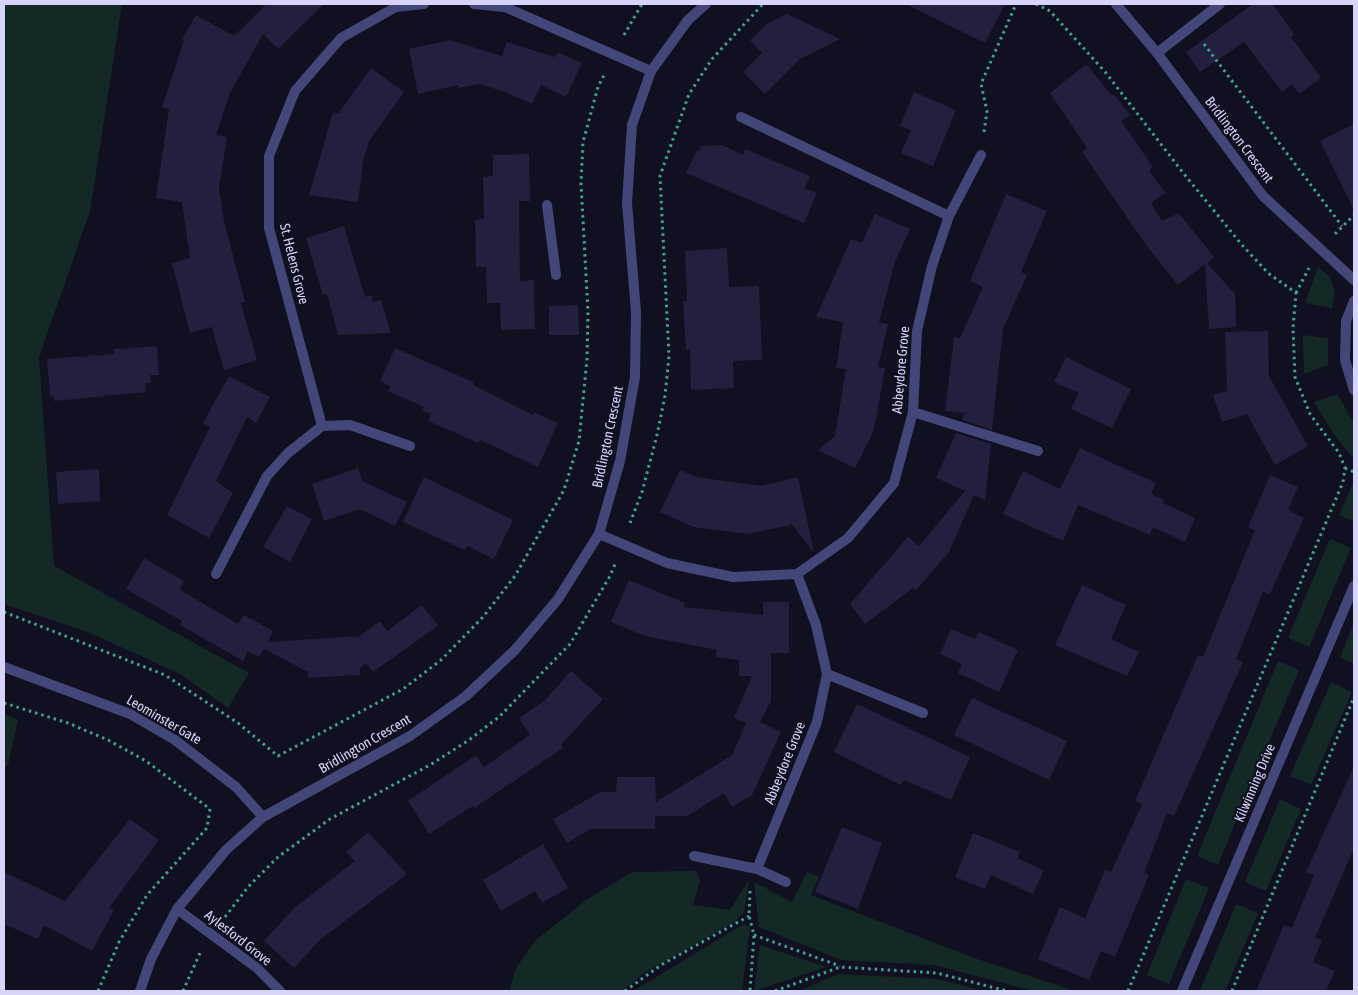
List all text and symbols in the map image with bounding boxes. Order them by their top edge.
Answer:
street label: Bridlington Crescent [1201,94,1277,186]
street label: St. Helens Grove [276,222,312,306]
street label: Abbeydore Grove [889,326,913,414]
street label: Bridlington Crescent [589,385,627,489]
street label: Leominster Gate [124,692,204,748]
street label: Bridlington Crescent [316,711,414,777]
street label: Abbeydore Grove [761,719,809,807]
street label: Kilwinning Drive [1231,741,1279,825]
street label: Aylesford Grove [201,907,275,969]

